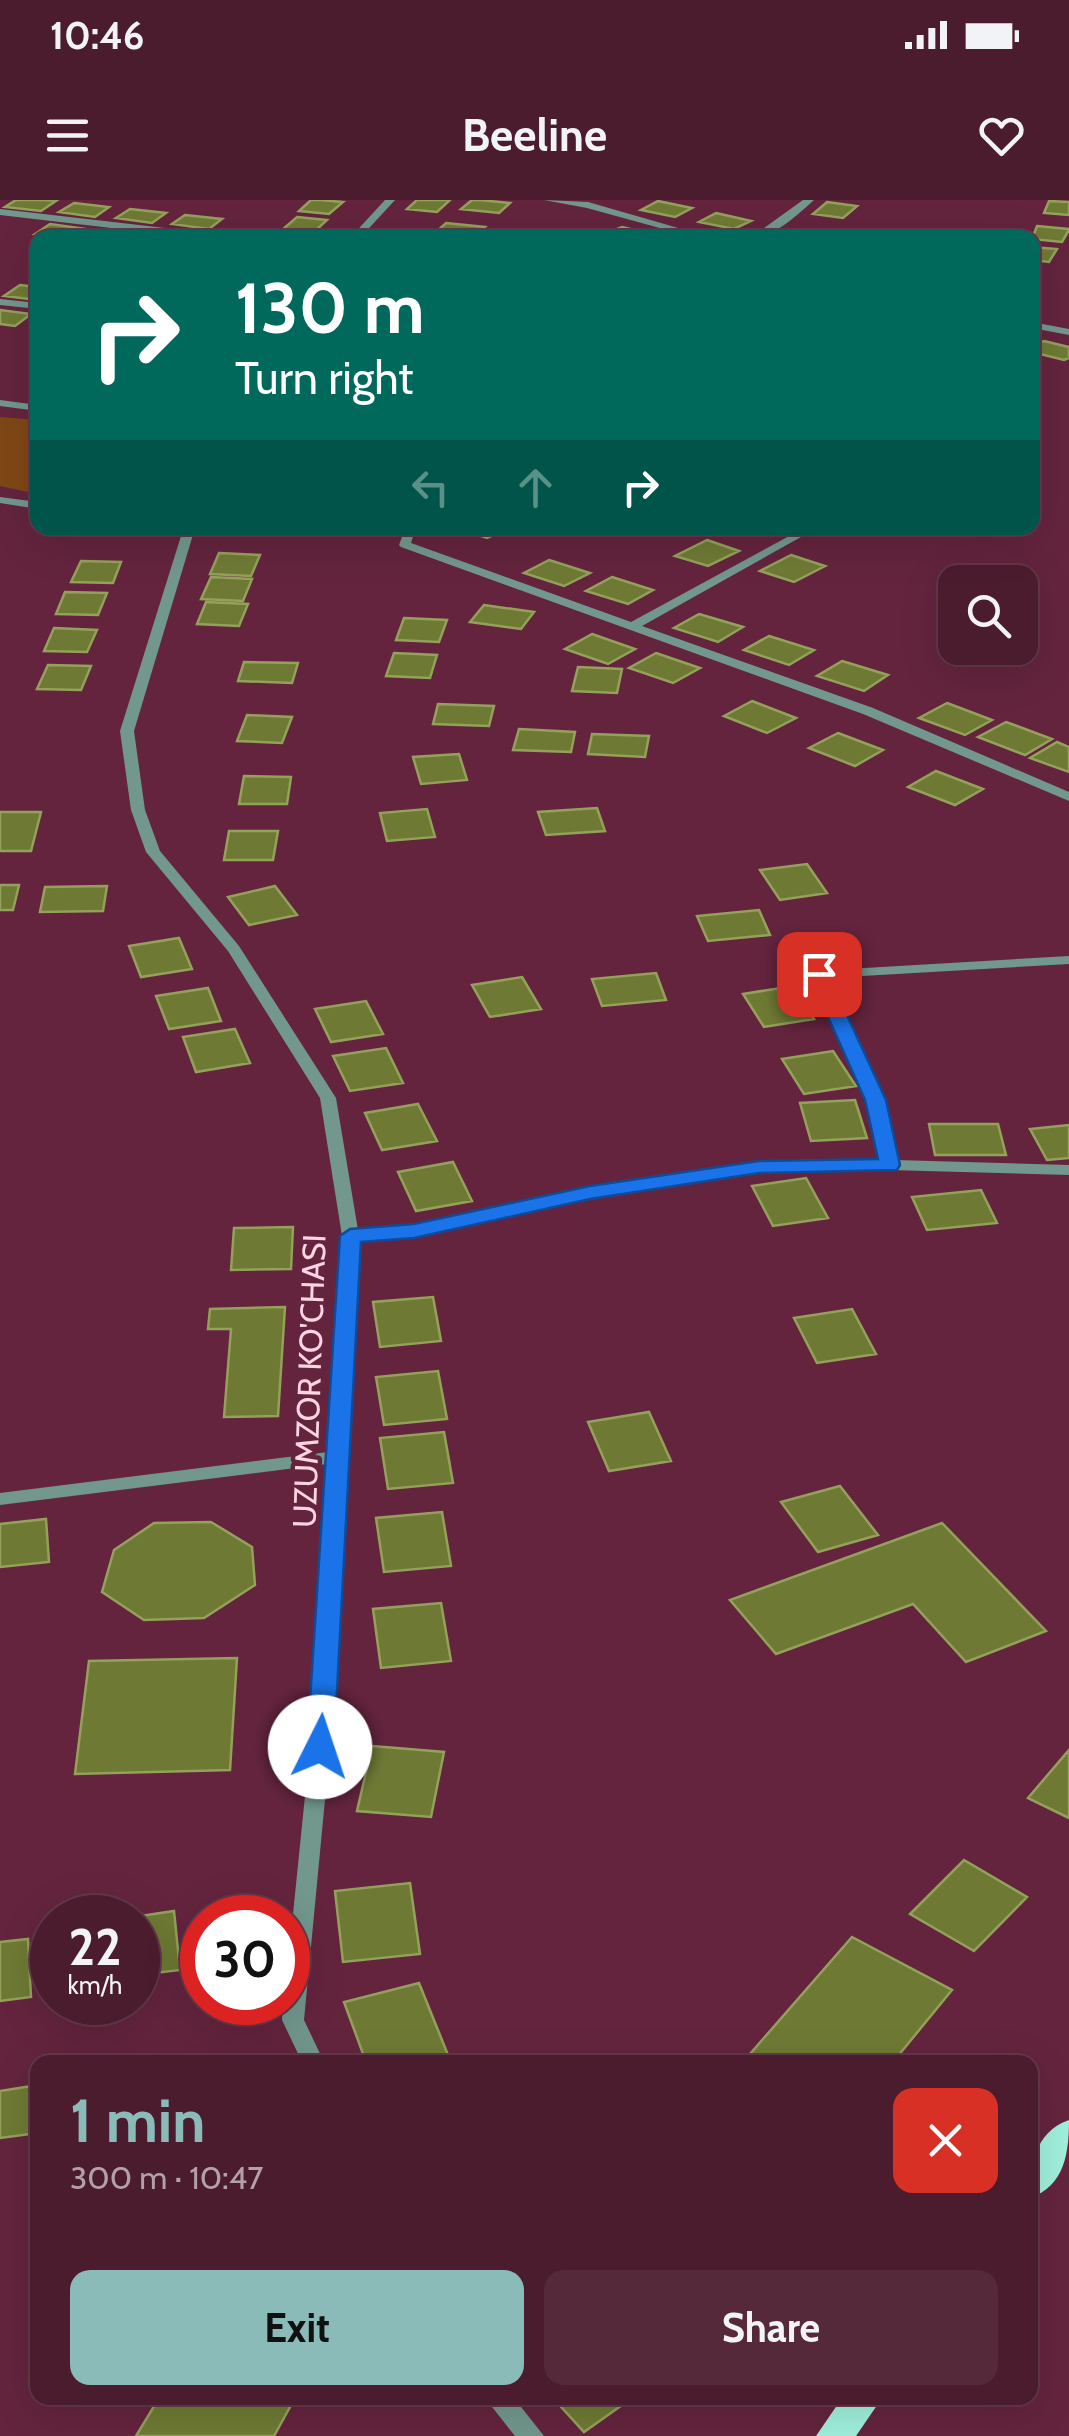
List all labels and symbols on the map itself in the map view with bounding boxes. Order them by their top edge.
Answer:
pin [777,932,862,1017]
street label: UZUMZOR KO'CHASI [284,1233,334,1529]
position arrow [268,1695,372,1799]
speed limit sign: 30 [180,1895,310,2025]

